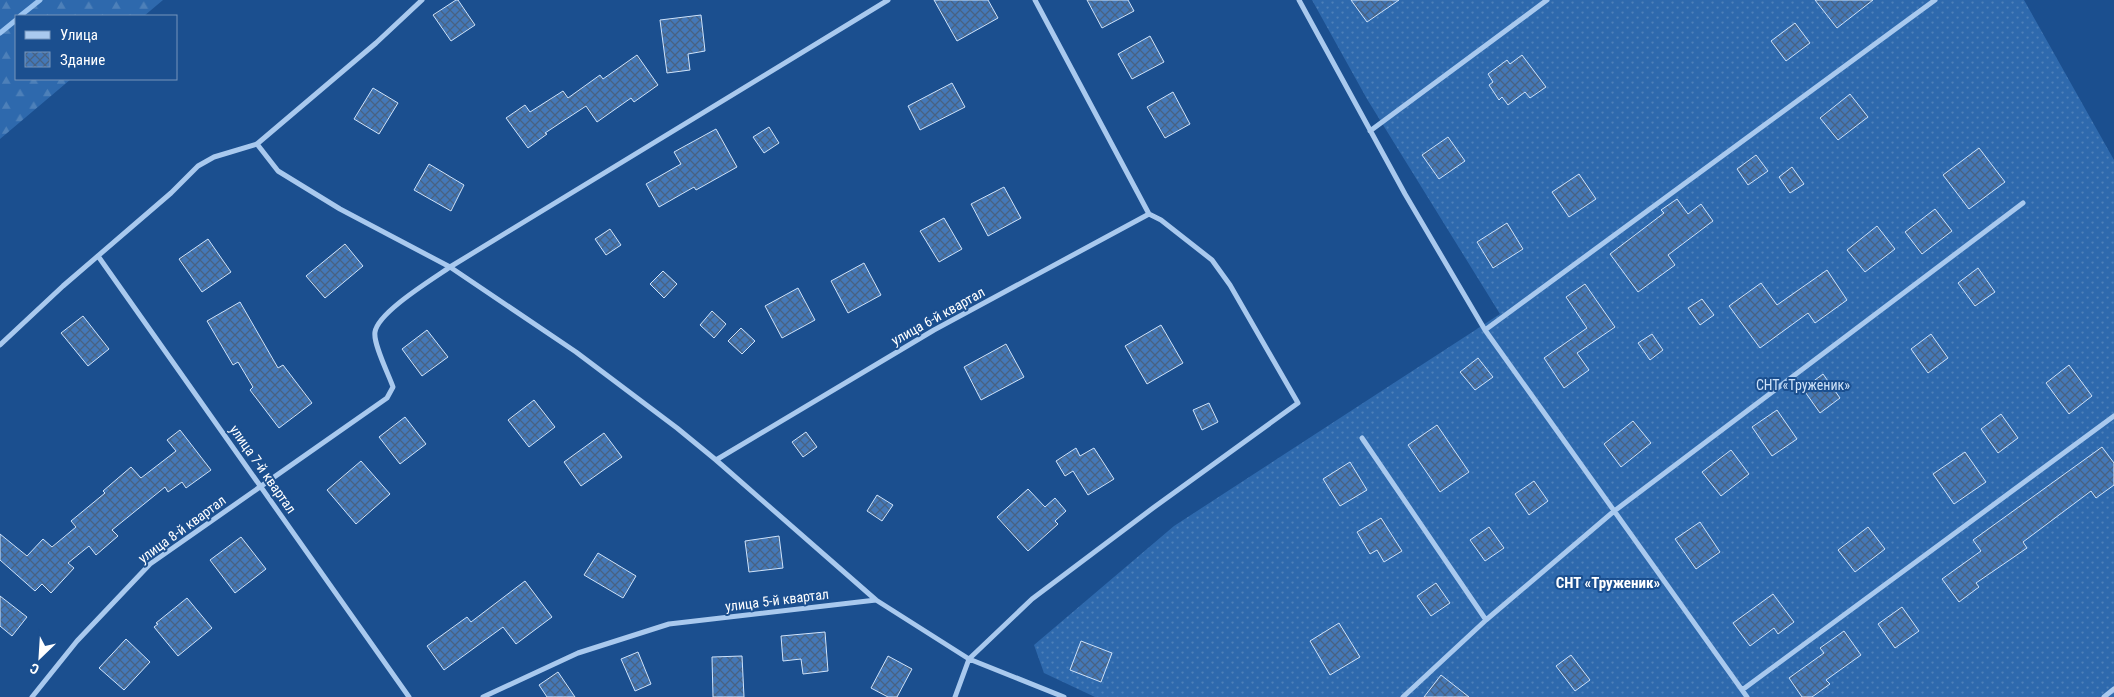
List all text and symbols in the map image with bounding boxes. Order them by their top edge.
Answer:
legend [15,15,178,80]
text: Улица [60,26,98,44]
text: Здание [60,51,105,69]
street label: улица 6-й квартал [888,284,988,348]
park label: СНТ «Труженик» [1756,377,1850,393]
street label: улица 7-й квартал [227,422,299,516]
street label: улица 8-й квартал [135,492,229,566]
district label: СНТ «Труженик» [1556,574,1661,592]
street label: улица 5-й квартал [724,586,830,614]
north arrow [15,632,65,682]
text: С [27,660,42,678]

